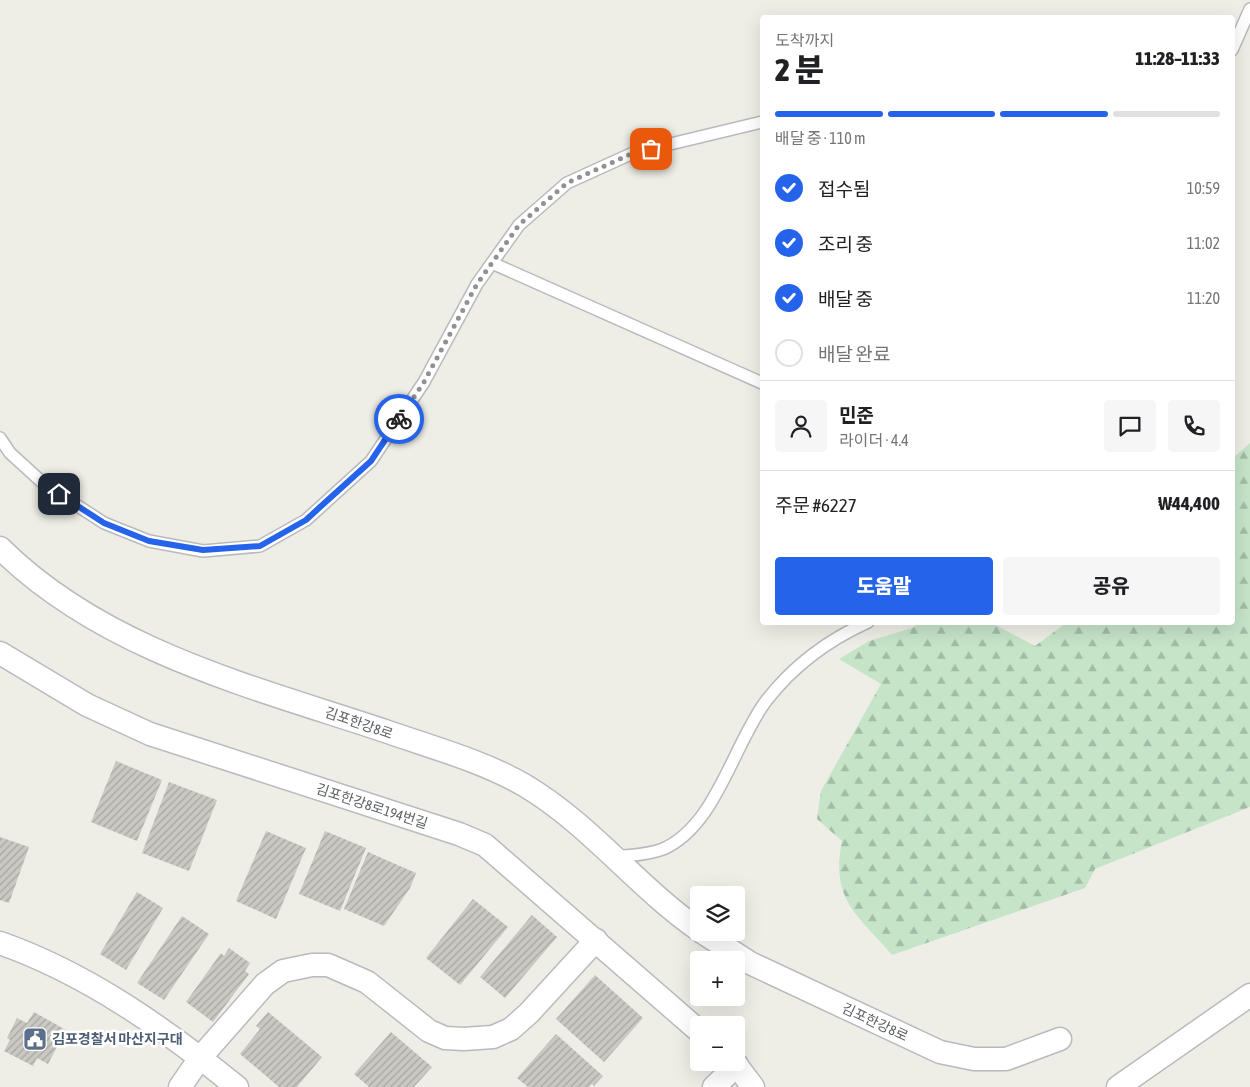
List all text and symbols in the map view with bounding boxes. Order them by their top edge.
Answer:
text: 도착까지 [775,31,834,49]
text: 11:28–11:33 [1135,47,1220,69]
text: 2 분 [775,51,824,88]
pin [630,128,672,170]
text: 배달 중 · 110 m [775,129,865,147]
icon: bag [637,135,665,163]
icon: check [775,174,803,202]
text: 접수됨 [818,178,870,200]
text: 10:59 [1187,179,1220,197]
icon: check [775,229,803,257]
text: 조리 중 [818,233,873,255]
text: 11:02 [1187,234,1220,252]
icon: check [775,284,803,312]
text: 배달 중 [818,288,873,310]
text: 11:20 [1187,289,1220,307]
text: 배달 완료 [818,343,891,365]
courier [374,394,424,444]
button: person [775,400,827,452]
button: chat [1104,400,1156,452]
button: phone [1168,400,1220,452]
text: 민준 [839,404,874,426]
icon: bike [385,405,413,433]
text: 라이더 · 4.4 [839,431,909,449]
pin [38,473,80,515]
icon: home [45,480,73,508]
text: ₩44,400 [1158,492,1220,514]
text: 주문 #6227 [775,494,857,516]
button: 도움말 [775,557,993,615]
button: 공유 [1003,557,1220,615]
street label: 김포한강8로 [323,704,395,742]
street label: 김포한강8로194번길 [314,780,430,832]
map controls [690,886,745,1071]
button: layers [690,886,745,941]
button: + [690,951,745,1006]
street label: 김포한강8로 [839,1000,911,1044]
button: − [690,1016,745,1071]
public building icon: 김포경찰서 마산지구대 [22,1026,48,1052]
place label: 김포경찰서 마산지구대 [52,1031,183,1047]

